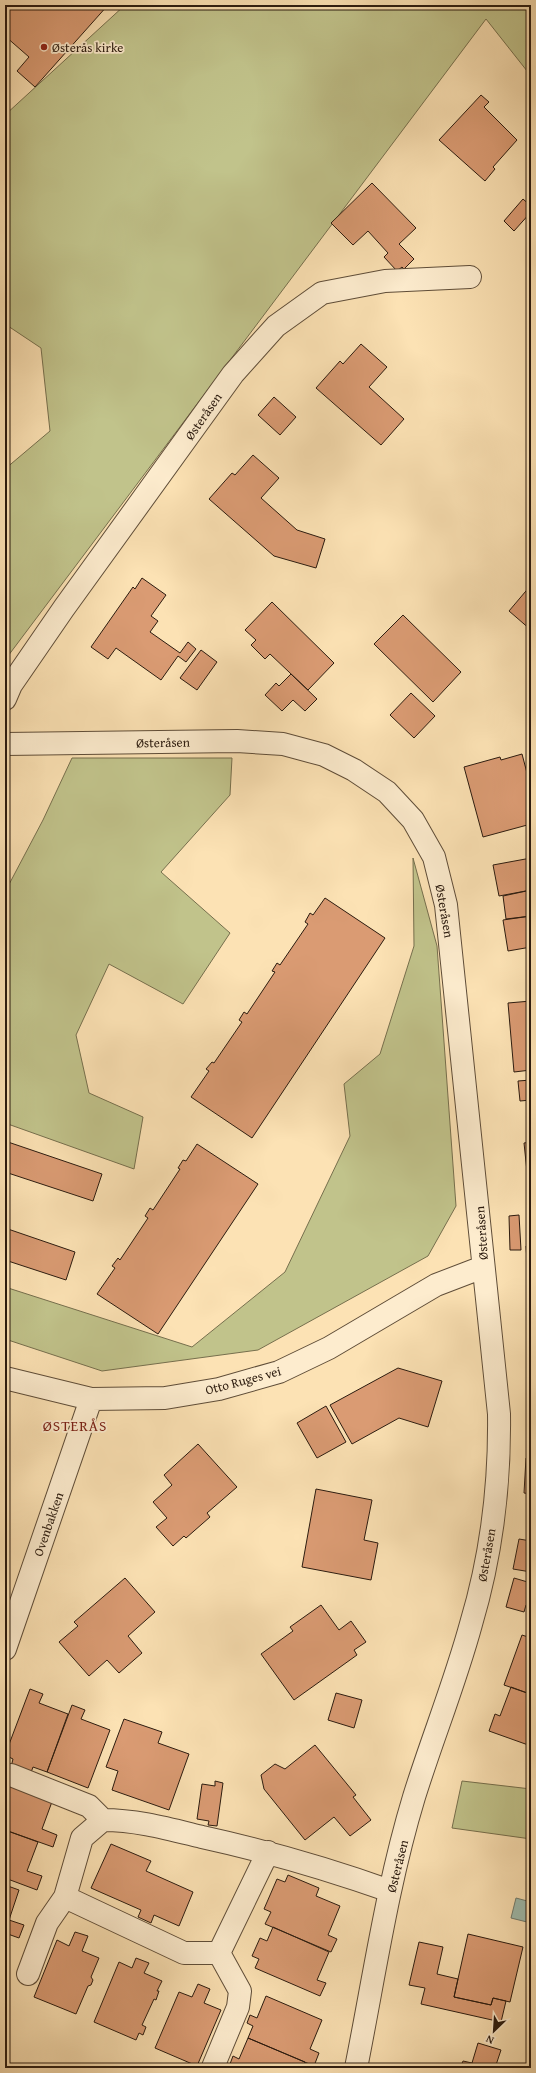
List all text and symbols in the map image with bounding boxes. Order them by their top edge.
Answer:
place label: Østerås kirke [52,38,123,57]
marker: Østerås kirke [39,42,49,52]
street label: Østeråsen [180,388,227,444]
street label: Østeråsen [136,733,191,752]
street label: Østeråsen [430,883,459,940]
street label: Østeråsen [470,1205,493,1260]
street label: Otto Ruges vei [203,1361,283,1400]
district label: ØSTERÅS [43,1415,107,1436]
street label: Ovenbakken [29,1489,69,1559]
street label: Østeråsen [472,1526,501,1583]
street label: Østeråsen [382,1837,413,1895]
north arrow [474,2011,514,2051]
text: N [482,2031,496,2049]

